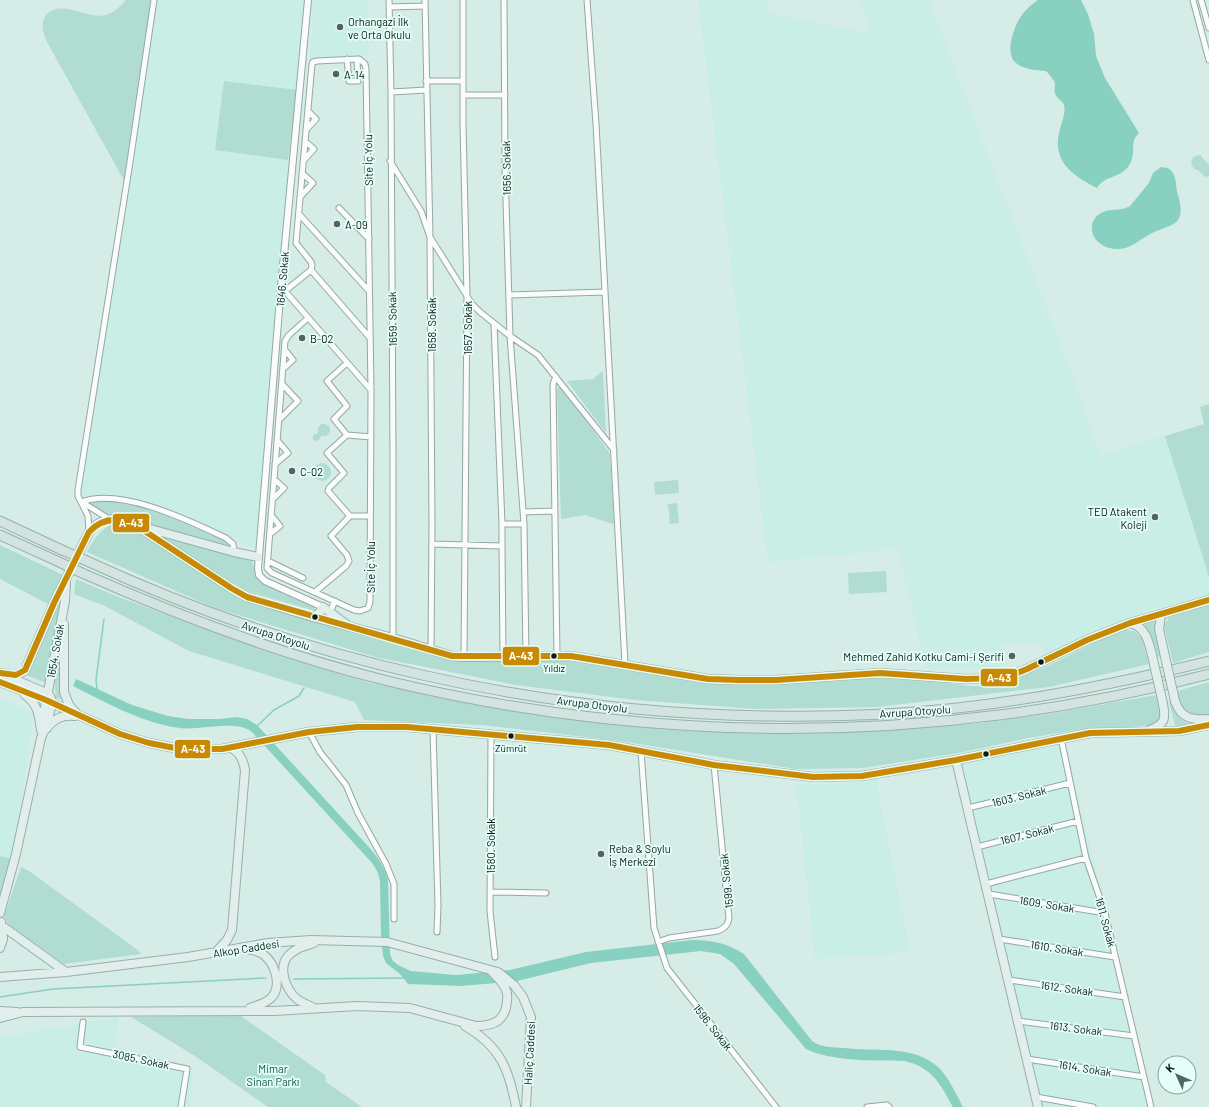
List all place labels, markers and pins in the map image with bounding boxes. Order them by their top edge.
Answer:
place label: Orhangazi İlk ve Orta Okulu [348,14,411,41]
marker: Orhangazi İlk ve Orta Okulu [335,22,345,32]
place label: A-14 [344,68,365,81]
marker: A-14 [331,69,341,79]
place label: A-09 [345,218,368,231]
marker: A-09 [332,219,342,229]
place label: B-02 [310,332,333,345]
marker: B-02 [297,333,307,343]
place label: C-02 [300,465,323,478]
marker: C-02 [287,466,297,476]
place label: TED Atakent Koleji [1088,505,1147,531]
marker: TED Atakent Koleji [1150,512,1160,522]
unlabelled marker [310,612,320,622]
place label: Mehmed Zahid Kotku Cami-i Şerifi [843,650,1004,663]
marker: Yıldız [549,651,559,661]
marker: Mehmed Zahid Kotku Cami-i Şerifi [1007,651,1017,661]
unlabelled marker [1036,657,1046,667]
place label: Yıldız [543,662,566,674]
marker: Zümrüt [506,731,516,741]
place label: Zümrüt [495,742,527,754]
unlabelled marker [981,749,991,759]
place label: Reba & Soylu İş Merkezi [609,842,671,868]
marker: Reba & Soylu İş Merkezi [596,849,606,859]

